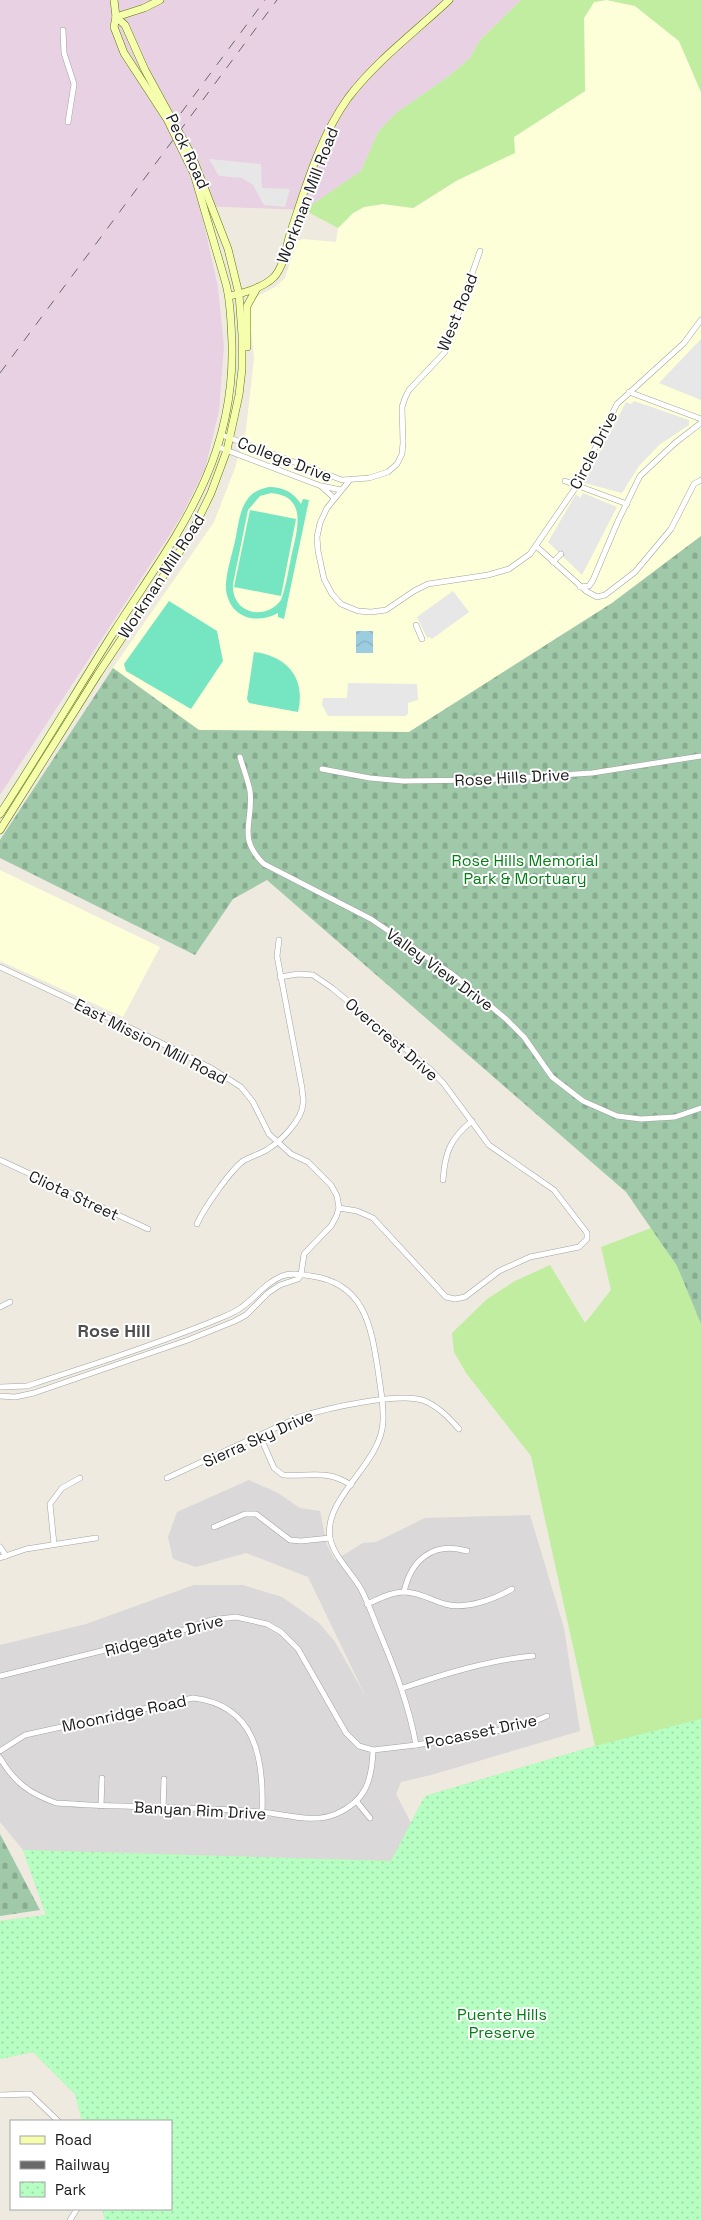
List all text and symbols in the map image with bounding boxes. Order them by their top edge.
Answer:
street label: Peck Road [161,110,214,192]
street label: Workman Mill Road [272,124,343,266]
street label: West Road [432,270,483,354]
street label: Circle Drive [565,407,622,493]
street label: College Drive [235,432,335,487]
street label: Workman Mill Road [113,510,209,642]
street label: Rose Hills Drive [454,764,570,791]
park label: Rose Hills Memorial Park & Mortuary [452,850,598,889]
street label: Valley View Drive [382,923,498,1015]
street label: Overcrest Drive [341,993,443,1086]
street label: East Mission Mill Road [71,994,231,1089]
street label: Cliota Street [25,1165,122,1226]
district label: Rose Hill [78,1319,150,1342]
street label: Sierra Sky Drive [200,1405,317,1472]
street label: Ridgegate Drive [102,1610,226,1661]
street label: Moonridge Road [60,1690,188,1737]
street label: Pocasset Drive [423,1709,539,1754]
street label: Banyan Rim Drive [133,1797,267,1824]
park label: Puente Hills Preserve [457,2004,547,2043]
legend [10,2120,172,2210]
text: Road [55,2130,92,2149]
text: Railway [55,2155,110,2174]
text: Park [55,2180,86,2199]

